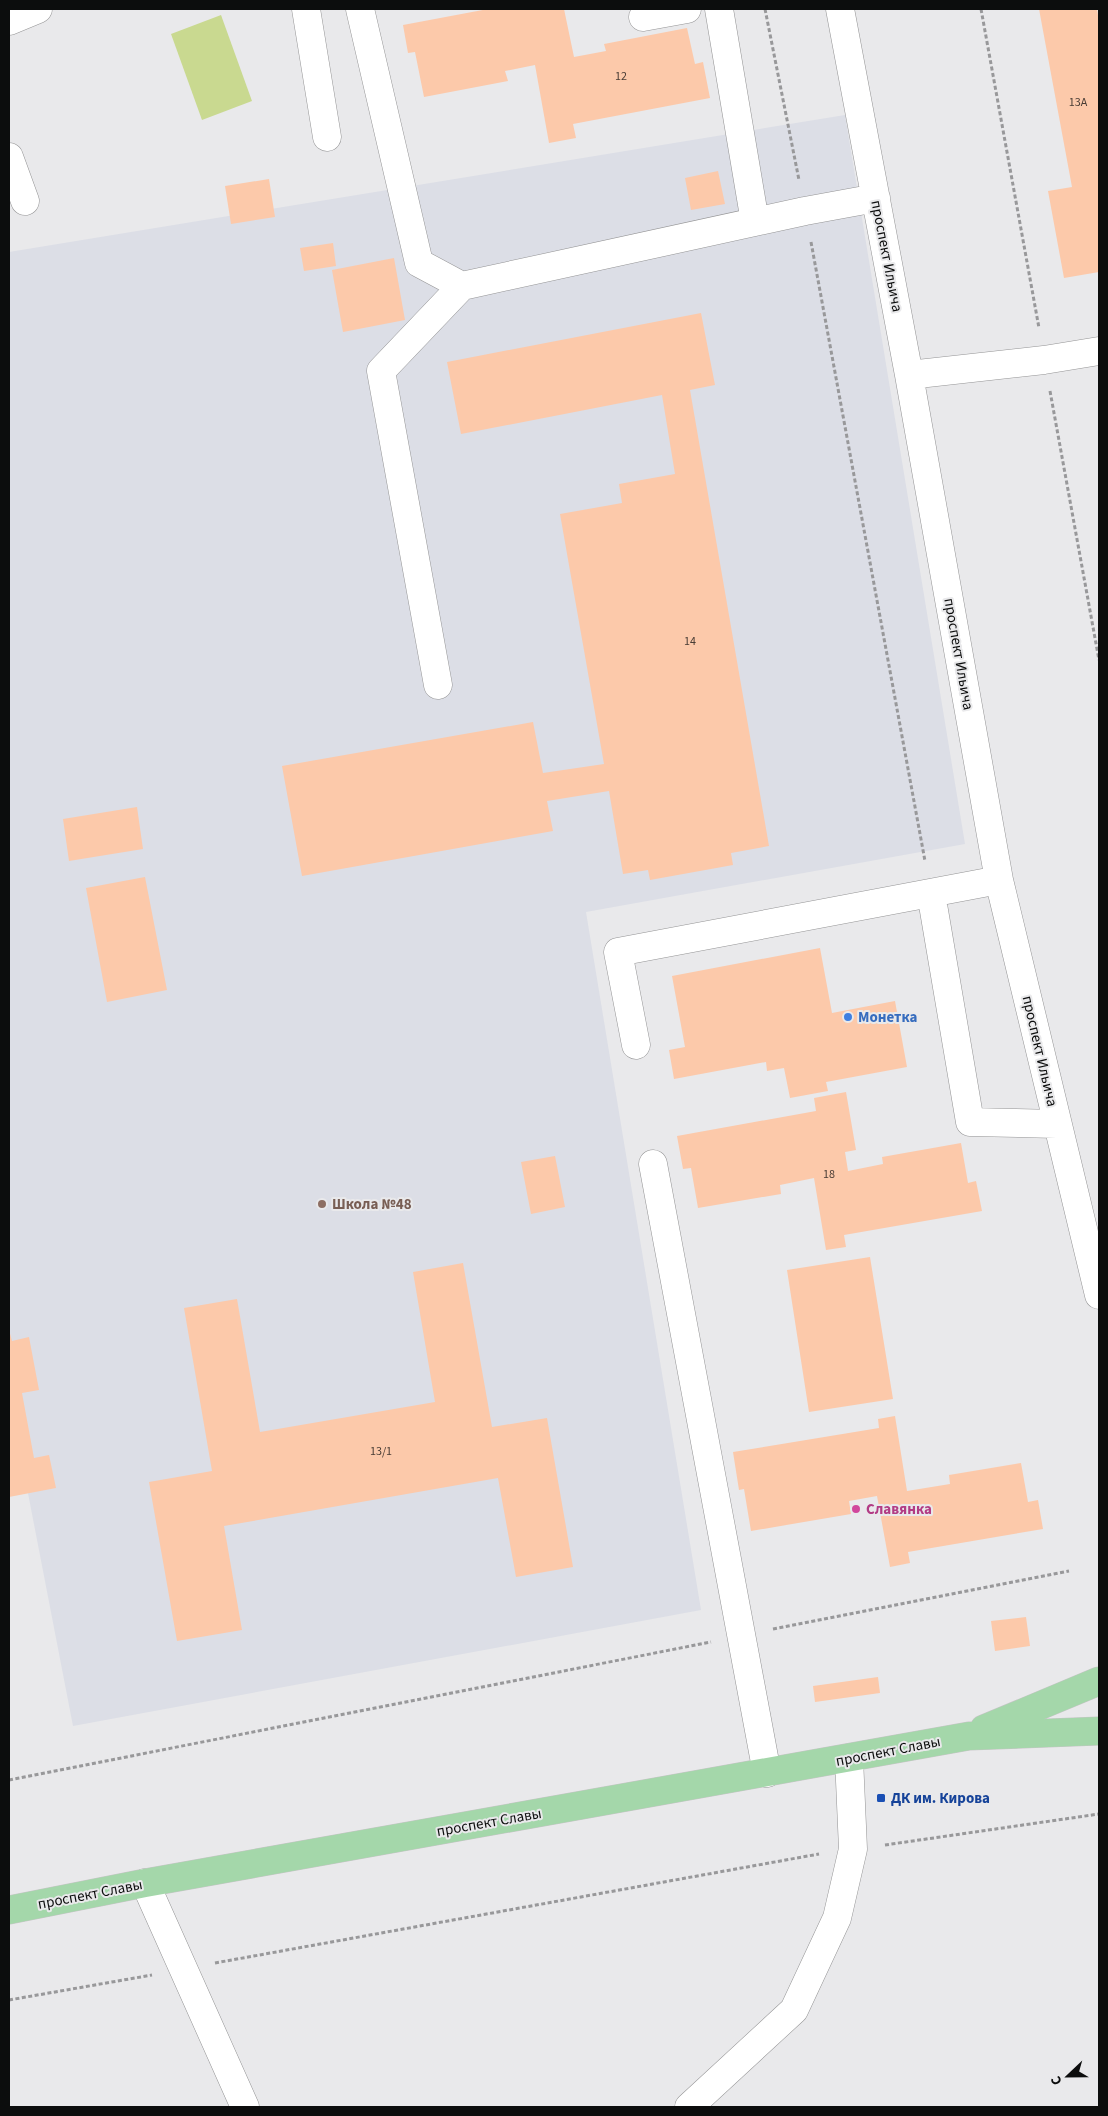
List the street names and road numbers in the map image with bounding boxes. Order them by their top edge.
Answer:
street label: проспект Ильича [865,198,908,314]
street label: проспект Ильича [938,596,979,712]
street label: проспект Ильича [1017,994,1062,1109]
street label: проспект Славы [834,1731,942,1772]
street label: проспект Славы [435,1803,543,1842]
street label: проспект Славы [36,1874,144,1915]

